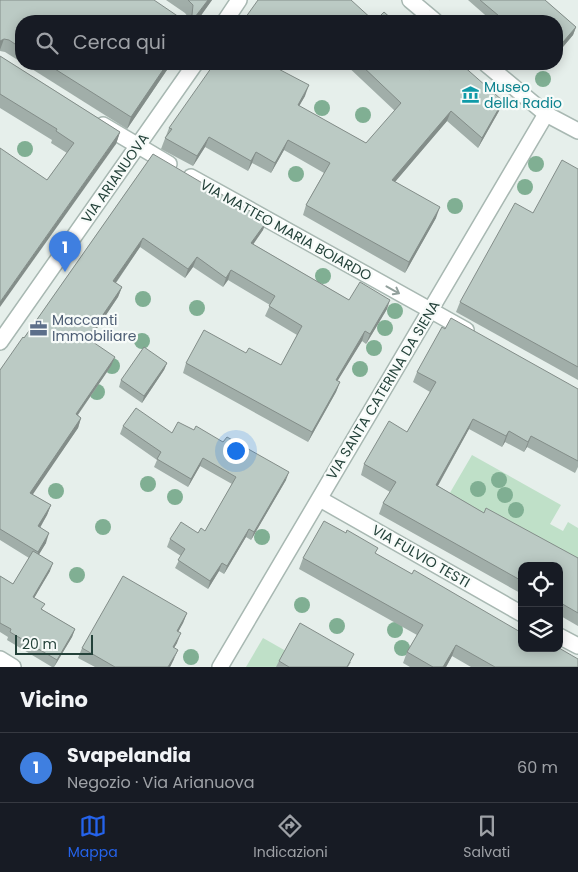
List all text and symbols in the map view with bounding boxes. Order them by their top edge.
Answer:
search box [15,15,563,70]
icon: search [33,29,61,57]
text: Cerca qui [73,29,166,56]
place label: Museo della Radio [484,77,562,113]
museum icon: Museo della Radio [460,85,480,105]
street label: VIA ARIANUOVA [76,129,154,227]
street label: VIA MATTEO MARIA BOIARDO [197,174,375,286]
pin: 1 [49,231,81,272]
one-way arrow [386,285,400,295]
street label: VIA SANTA CATERINA DA SIENA [322,297,444,483]
place label: Maccanti Immobiliare [52,310,137,346]
office icon: Maccanti Immobiliare [28,318,48,338]
your location [223,438,249,464]
street label: VIA FULVIO TESTI [368,520,474,592]
map controls [518,562,563,652]
button: locate [518,562,563,607]
button: layers [518,607,563,652]
scale bar [15,632,92,655]
text: 20 m [22,634,57,654]
text: Vicino [20,685,88,714]
text: Svapelandia [67,742,191,769]
text: 1 [33,756,39,779]
text: 60 m [517,756,558,779]
text: Negozio · Via Arianuova [67,771,254,794]
tab: Mappa [68,812,118,863]
tab: Indicazioni [253,812,328,863]
tab: Salvati [463,812,510,863]

